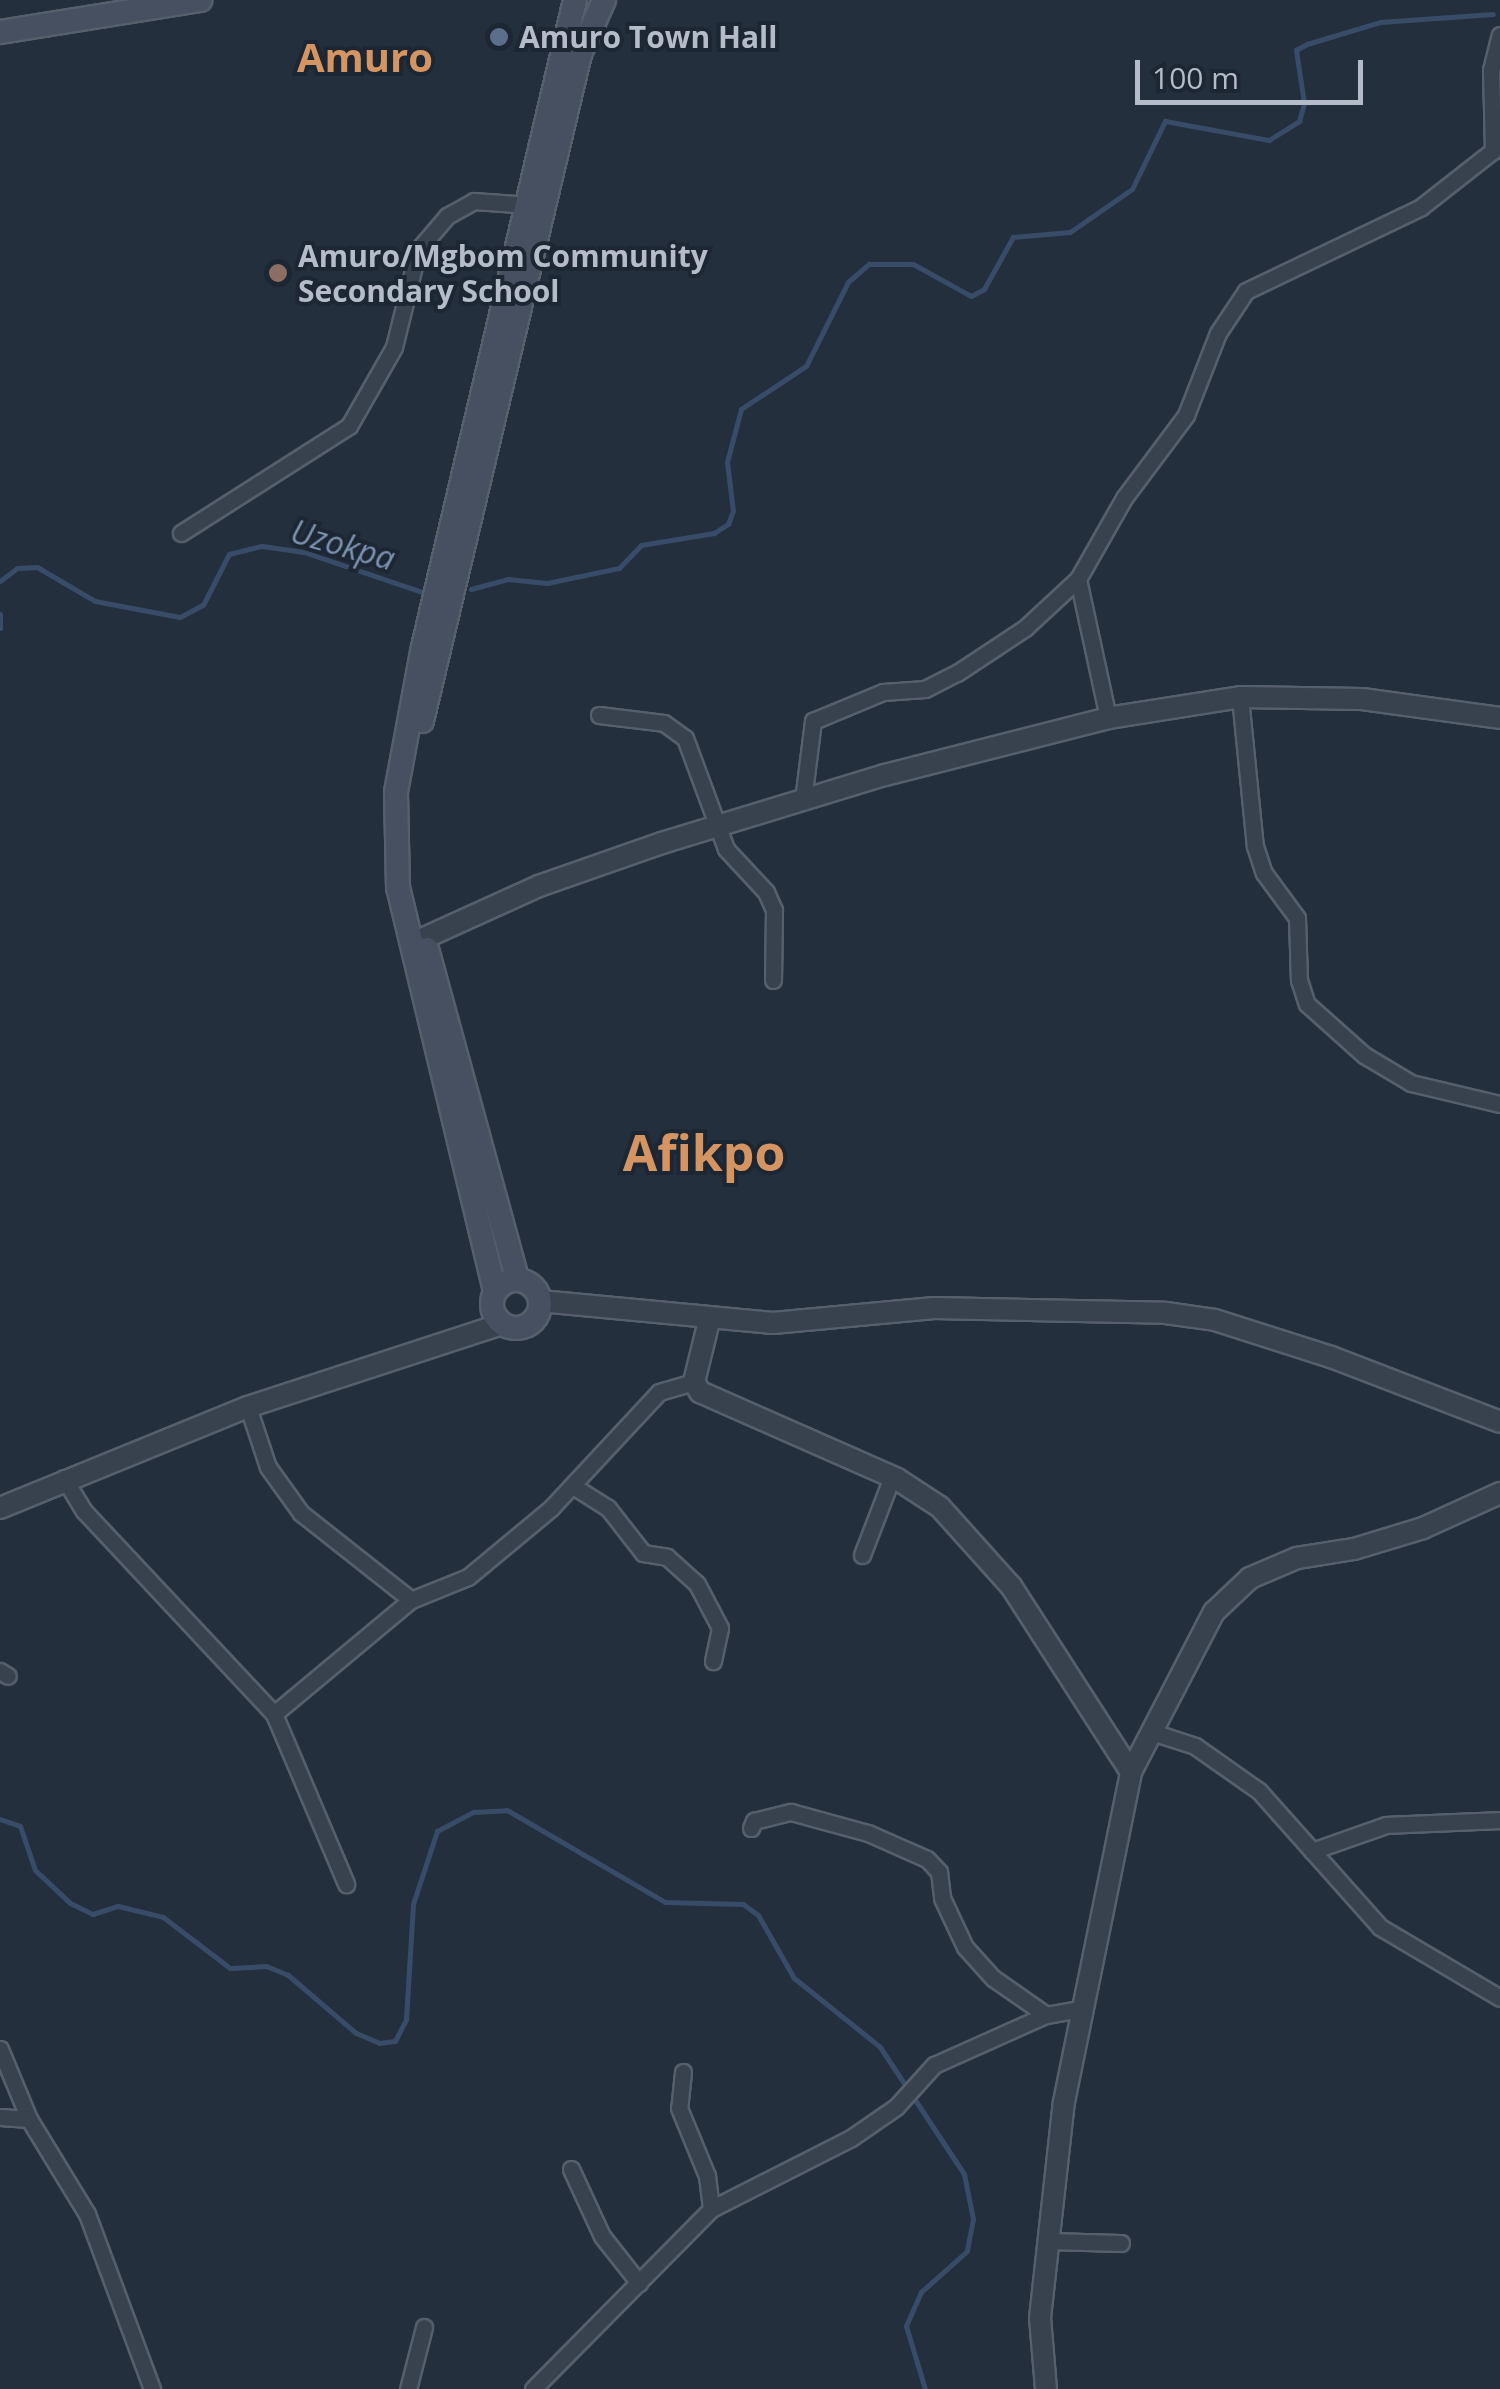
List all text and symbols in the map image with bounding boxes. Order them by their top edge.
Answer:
place label: Amuro Town Hall [519,19,777,55]
marker: Amuro Town Hall [488,26,510,48]
district label: Amuro [297,33,433,81]
scale bar [1140,40,1368,102]
text: 100 m [1152,57,1239,98]
place label: Amuro/Mgbom Community Secondary School [298,238,708,308]
marker: Amuro/Mgbom Community Secondary School [267,262,289,284]
water label: Uzokpa [287,512,399,578]
district label: Afikpo [623,1123,785,1183]

